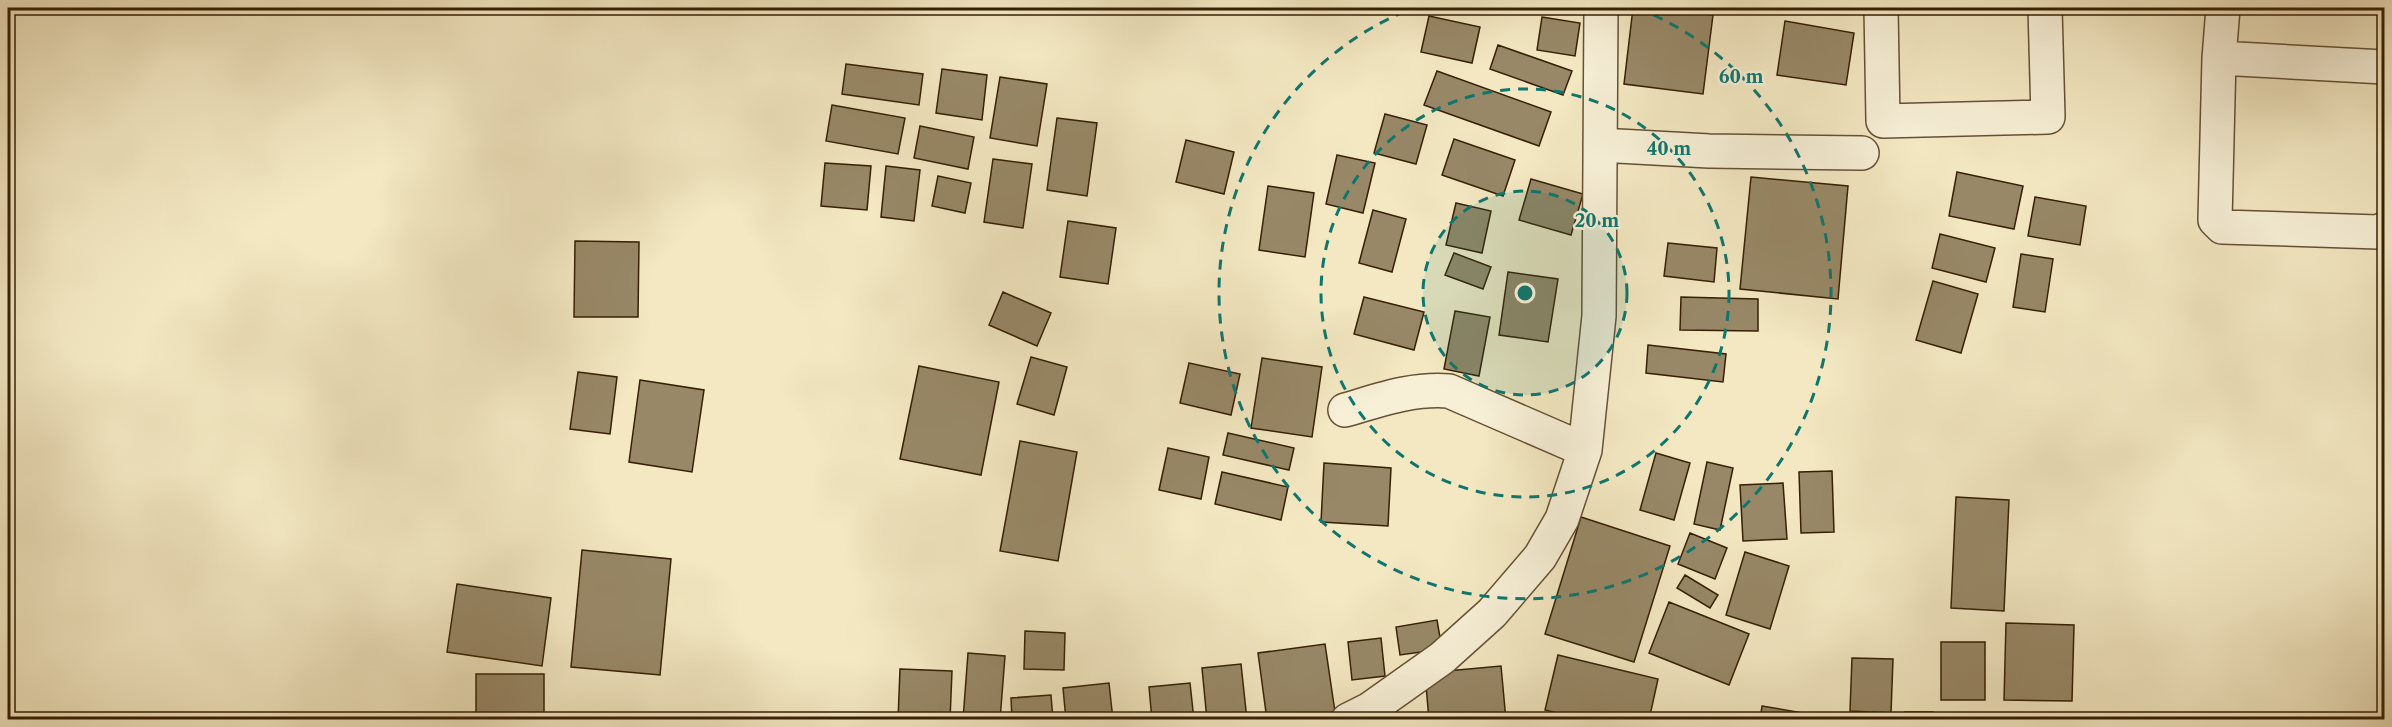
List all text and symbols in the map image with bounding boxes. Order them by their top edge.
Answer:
text: 60 m [1719,66,1763,88]
text: 40 m [1647,138,1691,160]
text: 20 m [1575,210,1619,232]
centre of rings [1515,283,1535,303]

